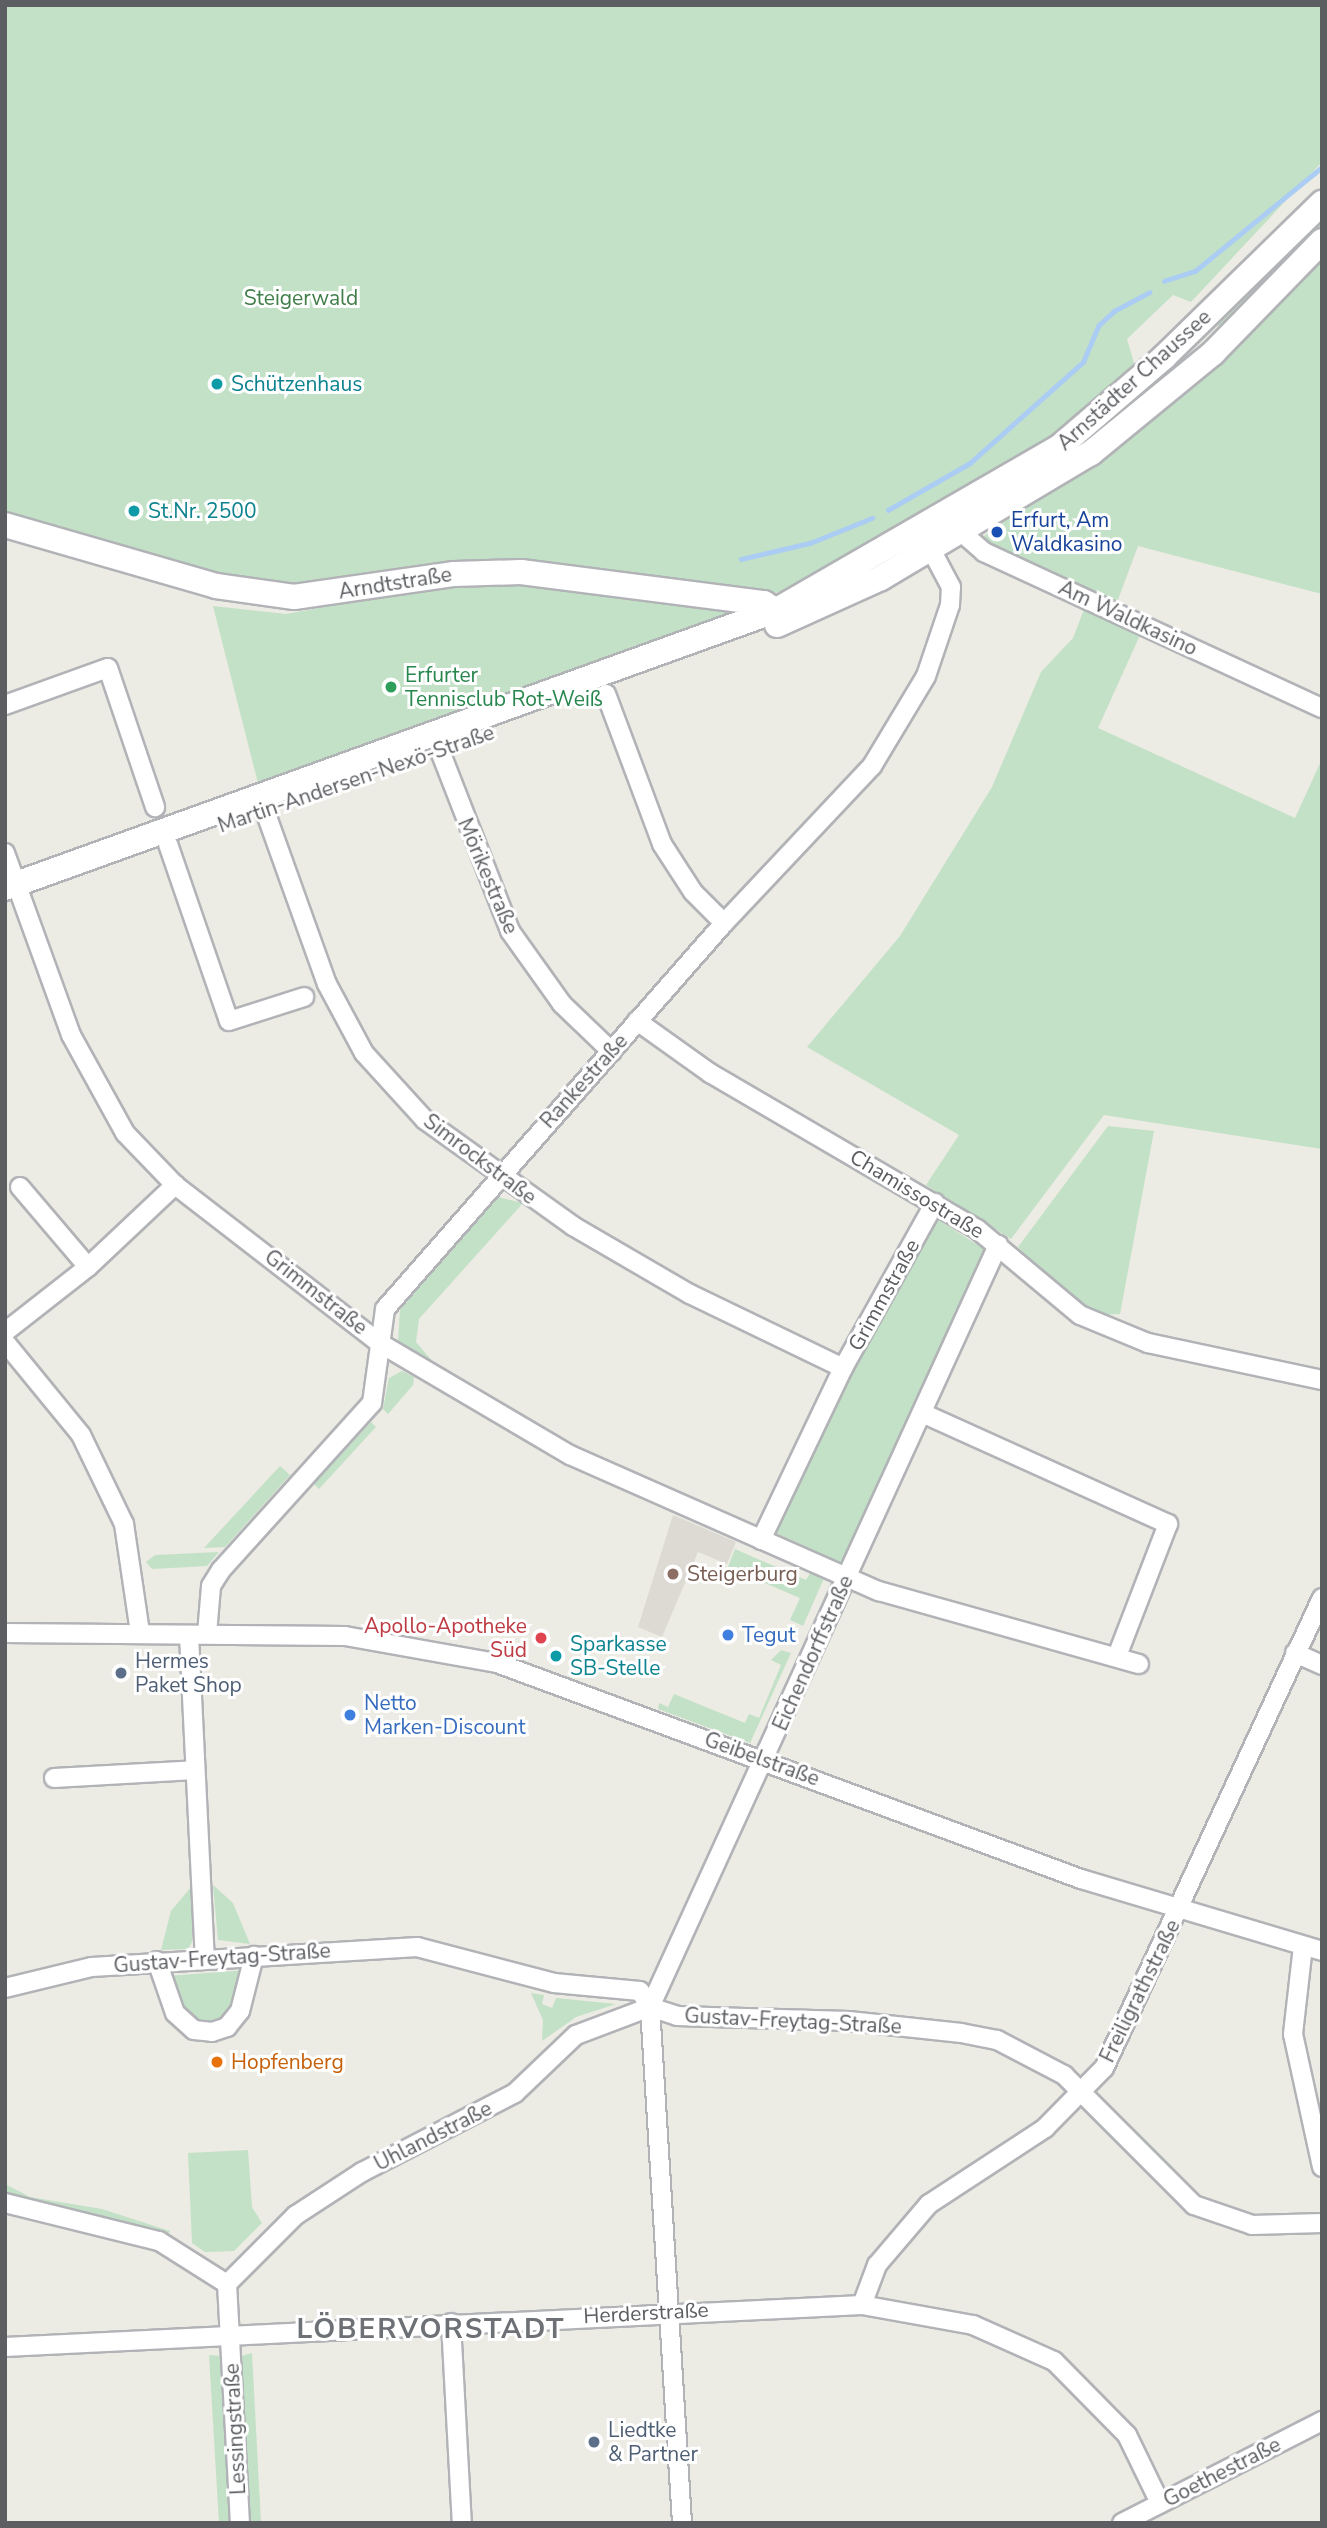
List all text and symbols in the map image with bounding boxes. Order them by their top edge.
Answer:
park label: Steigerwald [244,285,358,311]
street label: Arnstädter Chaussee [1052,304,1216,456]
place label: Schützenhaus [231,371,362,397]
marker: Schützenhaus [209,376,225,392]
place label: St.Nr. 2500 [148,498,256,524]
marker: St.Nr. 2500 [126,503,142,519]
place label: Erfurt, Am Waldkasino [1011,507,1123,557]
marker: Erfurt, Am Waldkasino [989,524,1005,540]
street label: Arndtstraße [337,562,453,604]
street label: Am Waldkasino [1055,575,1201,661]
place label: Erfurter Tennisclub Rot-Weiß [405,662,603,712]
marker: Erfurter Tennisclub Rot-Weiß [383,679,399,695]
street label: Martin-Andersen-Nexö-Straße [214,720,498,838]
street label: Mörikestraße [452,814,524,938]
street label: Rankestraße [535,1029,633,1133]
street label: Simrockstraße [419,1108,541,1210]
street label: Chamissostraße [845,1144,989,1244]
street label: Grimmstraße [843,1235,925,1355]
street label: Grimmstraße [260,1244,372,1340]
place label: Steigerburg [687,1561,798,1587]
marker: Steigerburg [665,1566,681,1582]
street label: Eichendorffstraße [767,1571,859,1735]
place label: Apollo-Apotheke Süd [364,1613,527,1663]
place label: Tegut [742,1622,796,1648]
marker: Tegut [720,1627,736,1643]
marker: Apollo-Apotheke Süd [533,1630,549,1646]
place label: Sparkasse SB-Stelle [570,1631,667,1681]
place label: Hermes Paket Shop [135,1648,242,1698]
marker: Sparkasse SB-Stelle [548,1648,564,1664]
marker: Hermes Paket Shop [113,1665,129,1681]
place label: Netto Marken-Discount [364,1690,526,1740]
marker: Netto Marken-Discount [342,1707,358,1723]
street label: Geibelstraße [701,1727,823,1791]
street label: Freiligrathstraße [1095,1915,1185,2067]
street label: Gustav-Freytag-Straße [113,1938,331,1978]
street label: Gustav-Freytag-Straße [684,2003,902,2039]
place label: Hopfenberg [231,2049,344,2075]
marker: Hopfenberg [209,2054,225,2070]
street label: Uhlandstraße [370,2096,496,2176]
street label: Herderstraße [583,2297,709,2329]
district label: LÖBERVORSTADT [298,2312,564,2346]
street label: Lessingstraße [219,2363,251,2495]
place label: Liedtke & Partner [608,2417,698,2467]
street label: Goethestraße [1159,2432,1285,2512]
marker: Liedtke & Partner [586,2434,602,2450]

